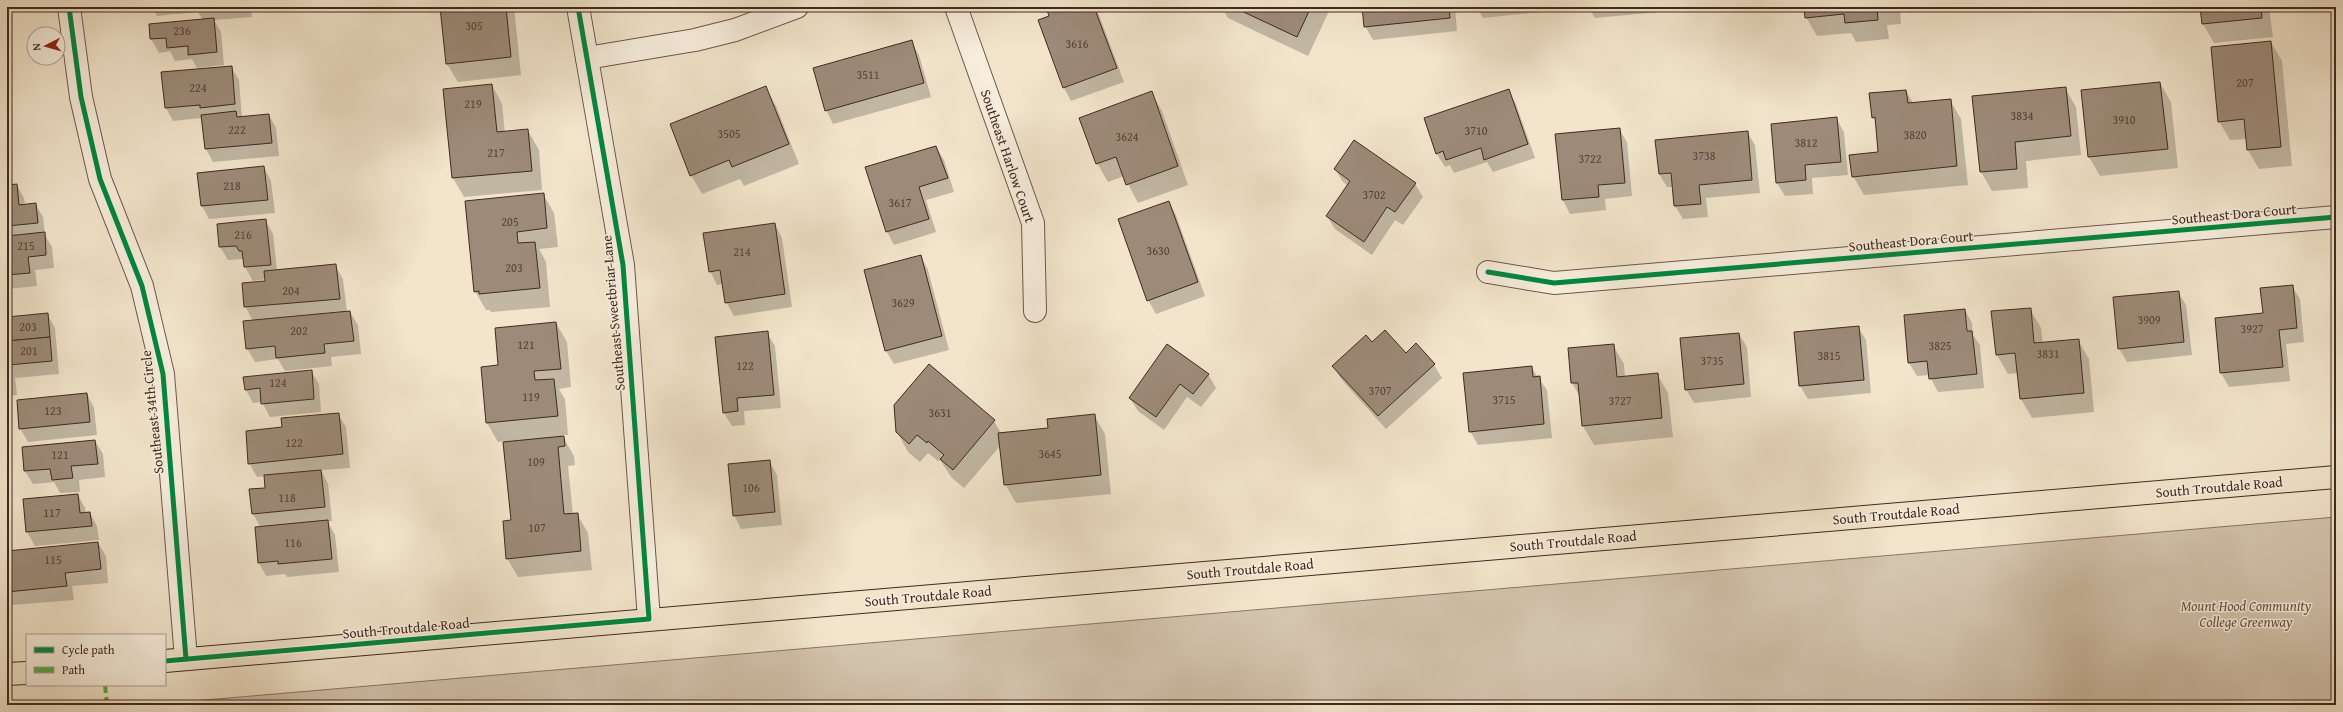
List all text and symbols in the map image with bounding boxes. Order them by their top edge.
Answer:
house number: 305 [465,17,483,34]
house number: 236 [173,22,191,39]
north arrow [26,26,66,66]
house number: 3616 [1065,35,1089,52]
text: N [28,42,44,52]
house number: 3511 [856,66,880,83]
house number: 207 [2236,74,2254,91]
house number: 224 [189,79,207,96]
street label: Southeast Harlow Court [976,87,1040,225]
house number: 219 [464,95,482,112]
house number: 3834 [2010,107,2034,124]
house number: 3910 [2112,111,2136,128]
house number: 222 [228,121,246,138]
house number: 3710 [1464,122,1488,139]
house number: 3505 [717,125,741,142]
house number: 3820 [1903,126,1927,143]
house number: 3624 [1115,128,1139,145]
house number: 3812 [1794,134,1818,151]
house number: 217 [487,144,505,161]
house number: 3738 [1692,147,1716,164]
house number: 3722 [1578,150,1602,167]
house number: 218 [223,177,241,194]
house number: 3702 [1362,186,1386,203]
house number: 3617 [888,194,912,211]
street label: Southeast Dora Court [2171,199,2297,229]
house number: 205 [501,213,519,230]
house number: 216 [234,226,252,243]
street label: Southeast Dora Court [1848,226,1974,256]
street label: Southeast Sweetbriar Lane [596,234,630,392]
house number: 215 [17,237,35,254]
house number: 3630 [1146,242,1170,259]
house number: 214 [733,243,751,260]
house number: 203 [505,259,523,276]
house number: 204 [282,282,300,299]
house number: 3629 [891,294,915,311]
house number: 3909 [2137,311,2161,328]
house number: 203 [19,318,37,335]
house number: 3927 [2240,320,2264,337]
house number: 202 [290,322,308,339]
house number: 121 [517,336,535,353]
house number: 3825 [1928,337,1952,354]
house number: 201 [20,342,38,359]
house number: 3831 [2036,345,2060,362]
house number: 3815 [1817,347,1841,364]
street label: Southeast 34th Circle [136,349,168,475]
house number: 3735 [1700,352,1724,369]
house number: 122 [736,357,754,374]
house number: 124 [269,374,287,391]
house number: 3707 [1368,382,1392,399]
house number: 119 [522,388,540,405]
house number: 3715 [1492,391,1516,408]
house number: 3727 [1608,392,1632,409]
house number: 123 [44,402,62,419]
house number: 3631 [928,404,952,421]
house number: 122 [285,434,303,451]
house number: 3645 [1038,445,1062,462]
house number: 121 [51,446,69,463]
house number: 109 [527,453,545,470]
street label: South Troutdale Road [2155,471,2284,503]
house number: 106 [742,479,760,496]
house number: 118 [278,489,296,506]
street label: South Troutdale Road [1832,498,1961,530]
house number: 117 [43,504,61,521]
house number: 107 [528,519,546,536]
street label: South Troutdale Road [1509,525,1638,557]
house number: 116 [284,534,302,551]
house number: 115 [44,551,62,568]
street label: South Troutdale Road [1186,553,1315,585]
street label: South Troutdale Road [864,580,993,612]
park label: Mount Hood Community College Greenway [2181,596,2312,632]
street label: South Troutdale Road [342,612,471,644]
legend [26,634,166,686]
text: Cycle path [62,641,115,658]
text: Path [62,661,85,678]

